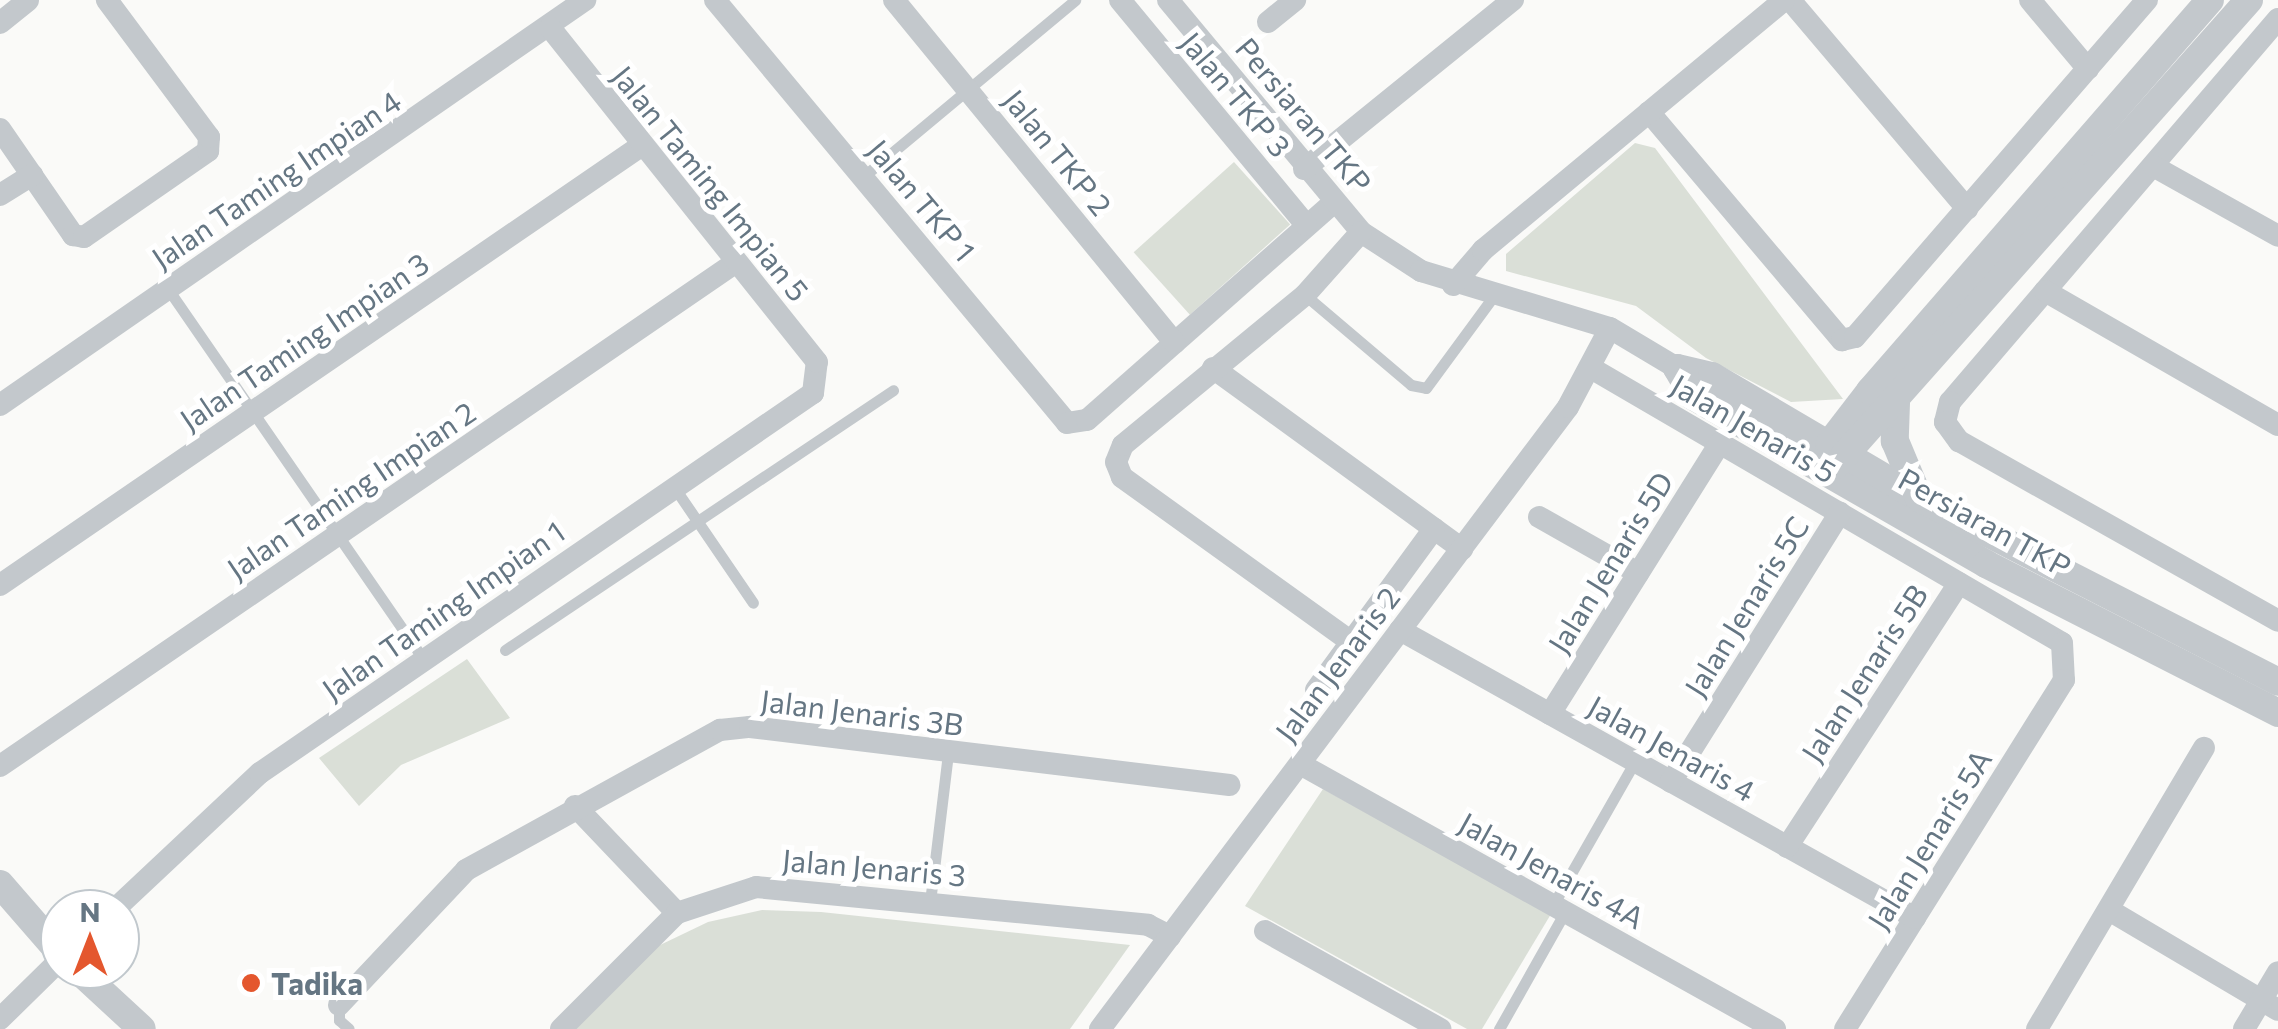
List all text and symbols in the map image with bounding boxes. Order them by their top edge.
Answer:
street label: Jalan TKP 3 [1173,24,1299,164]
street label: Persiaran TKP [1229,30,1379,200]
street label: Jalan Taming Impian 5 [605,58,817,308]
street label: Jalan Taming Impian 4 [145,82,407,276]
street label: Jalan TKP 2 [996,82,1120,222]
street label: Jalan TKP 1 [861,132,983,268]
street label: Jalan Taming Impian 3 [173,244,435,438]
street label: Jalan Jenaris 5 [1665,366,1843,490]
street label: Jalan Taming Impian 2 [220,394,482,586]
street label: Persiaran TKP [1893,460,2077,584]
street label: Jalan Jenaris 5D [1540,465,1680,659]
street label: Jalan Jenaris 5C [1676,510,1816,702]
street label: Jalan Taming Impian 1 [315,513,571,707]
street label: Jalan Jenaris 5B [1793,578,1935,768]
street label: Jalan Jenaris 2 [1267,580,1407,748]
street label: Jalan Jenaris 3B [759,682,965,742]
street label: Jalan Jenaris 4 [1582,687,1762,809]
street label: Jalan Jenaris 5A [1860,743,1998,935]
street label: Jalan Jenaris 4A [1453,804,1651,936]
street label: Jalan Jenaris 3 [781,841,967,893]
north arrow [40,889,140,989]
text: N [80,894,101,928]
place label: Tadika [271,965,363,1001]
marker: Tadika [240,972,262,994]

